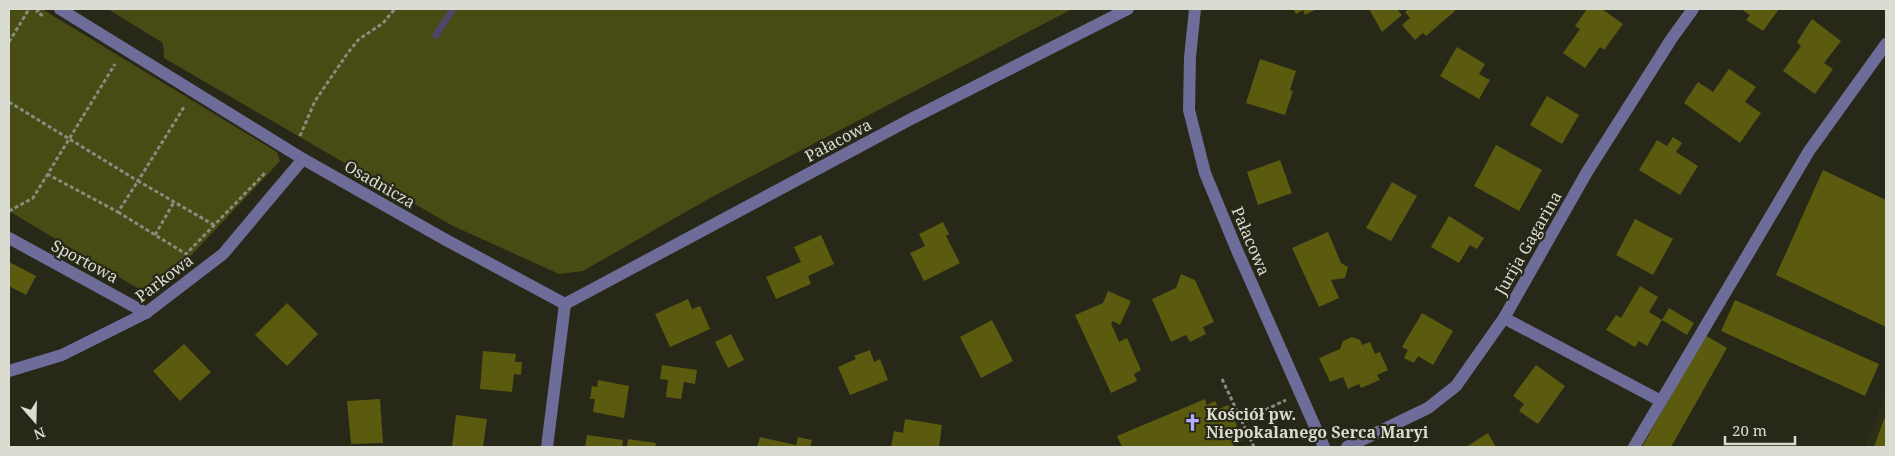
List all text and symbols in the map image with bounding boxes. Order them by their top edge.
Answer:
street label: Pałacowa [801,113,875,167]
street label: Osadnicza [341,155,419,213]
street label: Jurija Gagarina [1489,187,1567,300]
street label: Pałacowa [1227,203,1275,279]
street label: Sportowa [48,234,122,288]
street label: Parkowa [131,249,197,307]
north arrow [10,396,60,446]
place label: Kościół pw. Niepokalanego Serca Maryi [1206,403,1429,443]
church icon: Kościół pw. Niepokalanego Serca Maryi [1182,413,1202,433]
scale bar [1725,414,1795,446]
text: 20 m [1732,420,1767,440]
text: N [31,423,48,445]

